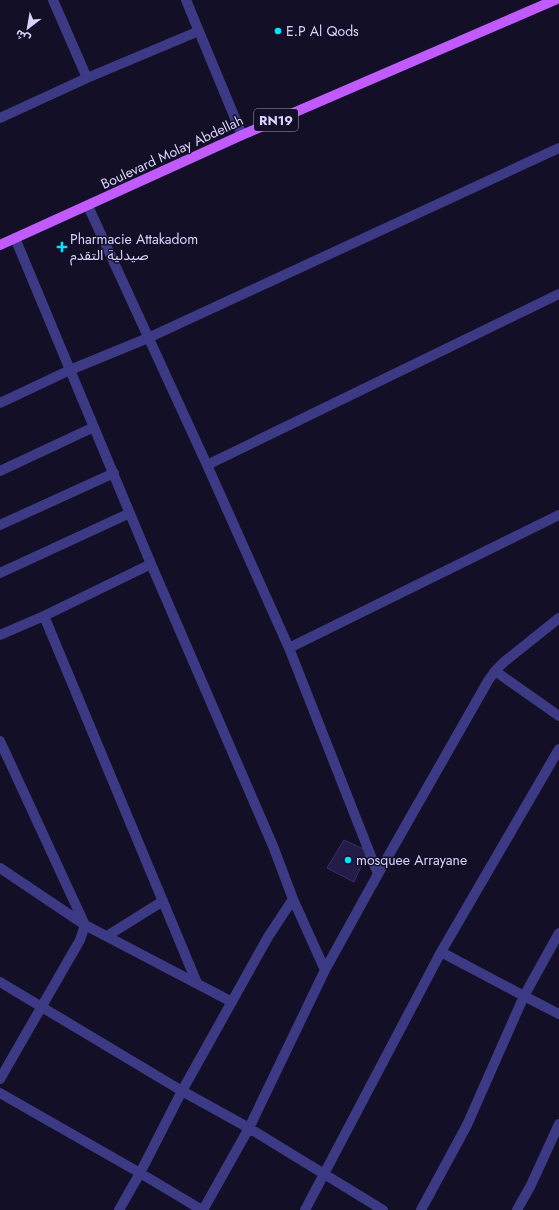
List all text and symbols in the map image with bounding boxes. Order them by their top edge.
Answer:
north arrow [8,8,48,48]
place label: E.P Al Qods [286,21,359,41]
text: ش [12,26,33,47]
marker: E.P Al Qods [273,26,283,36]
road number: RN19 [254,109,298,131]
street label: Boulevard Molay Abdellah [97,110,247,194]
place label: Pharmacie Attakadom صيدلية التقدم [70,229,198,266]
marker: Pharmacie Attakadom صيدلية التقدم [57,242,67,252]
place label: mosquee Arrayane [356,850,467,870]
marker: mosquee Arrayane [343,855,353,865]

